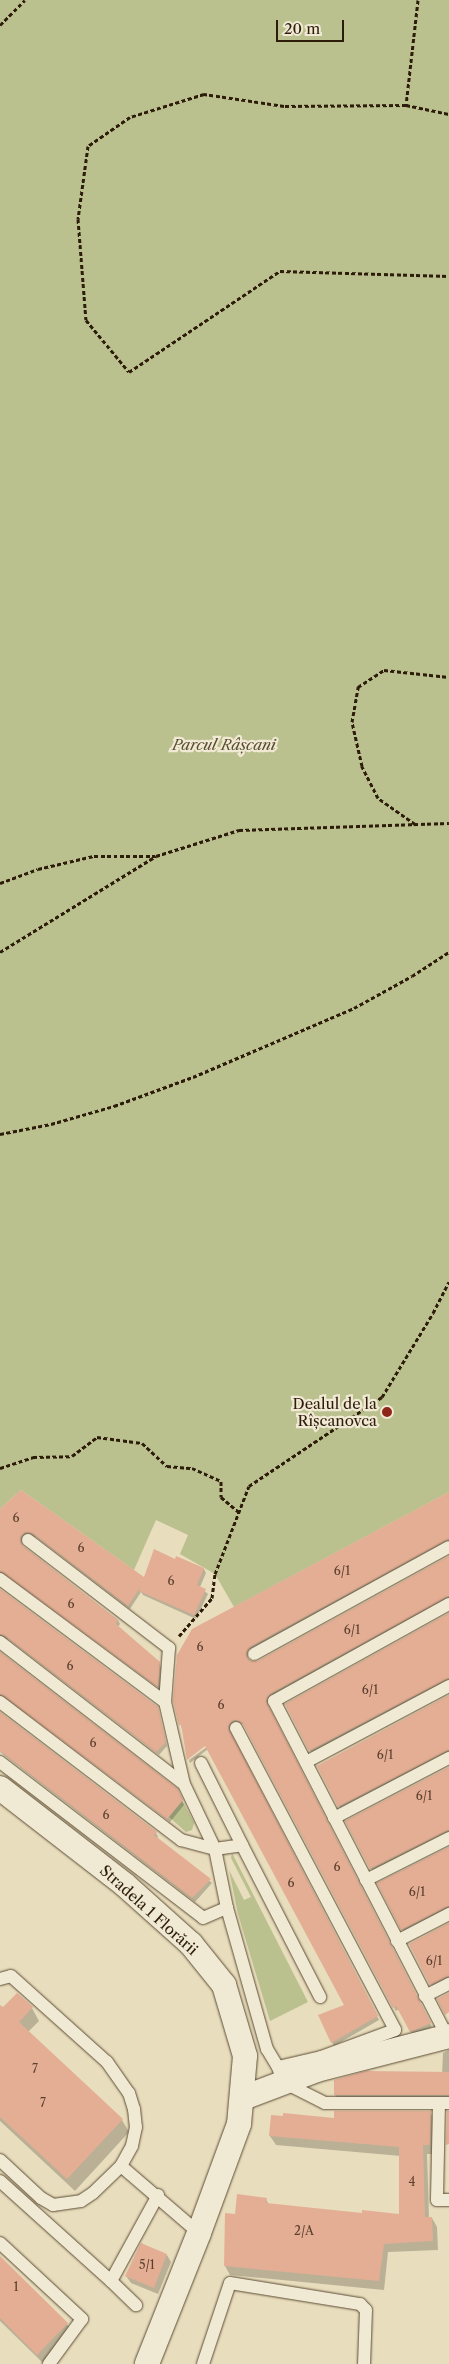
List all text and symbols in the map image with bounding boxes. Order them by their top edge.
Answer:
scale bar [279,10,346,42]
text: 20 m [284,19,320,38]
park label: Parcul Râșcani [172,736,276,754]
place label: Dealul de la Rîșcanovca [292,1394,377,1429]
marker: Dealul de la Rîșcanovca [381,1406,393,1418]
house number: 6 [12,1511,20,1525]
house number: 6 [77,1541,85,1555]
house number: 6/1 [334,1564,350,1578]
house number: 6 [167,1574,175,1588]
house number: 6 [67,1597,75,1611]
house number: 6/1 [344,1623,360,1637]
house number: 6 [196,1640,204,1654]
house number: 6 [66,1659,74,1673]
house number: 6/1 [362,1683,378,1697]
house number: 6 [217,1698,225,1712]
house number: 6 [89,1736,97,1750]
house number: 6/1 [377,1748,393,1762]
house number: 6/1 [416,1789,432,1803]
house number: 6 [102,1808,110,1822]
house number: 6 [333,1860,341,1874]
street label: Stradela 1 Florării [96,1861,202,1959]
house number: 6 [287,1876,295,1890]
house number: 6/1 [409,1885,425,1899]
house number: 6/1 [426,1954,442,1968]
house number: 7 [32,2062,38,2076]
house number: 7 [40,2096,46,2110]
house number: 4 [409,2175,415,2189]
house number: 2/A [294,2224,314,2238]
house number: 5/1 [139,2258,155,2272]
house number: 1 [13,2280,19,2294]

